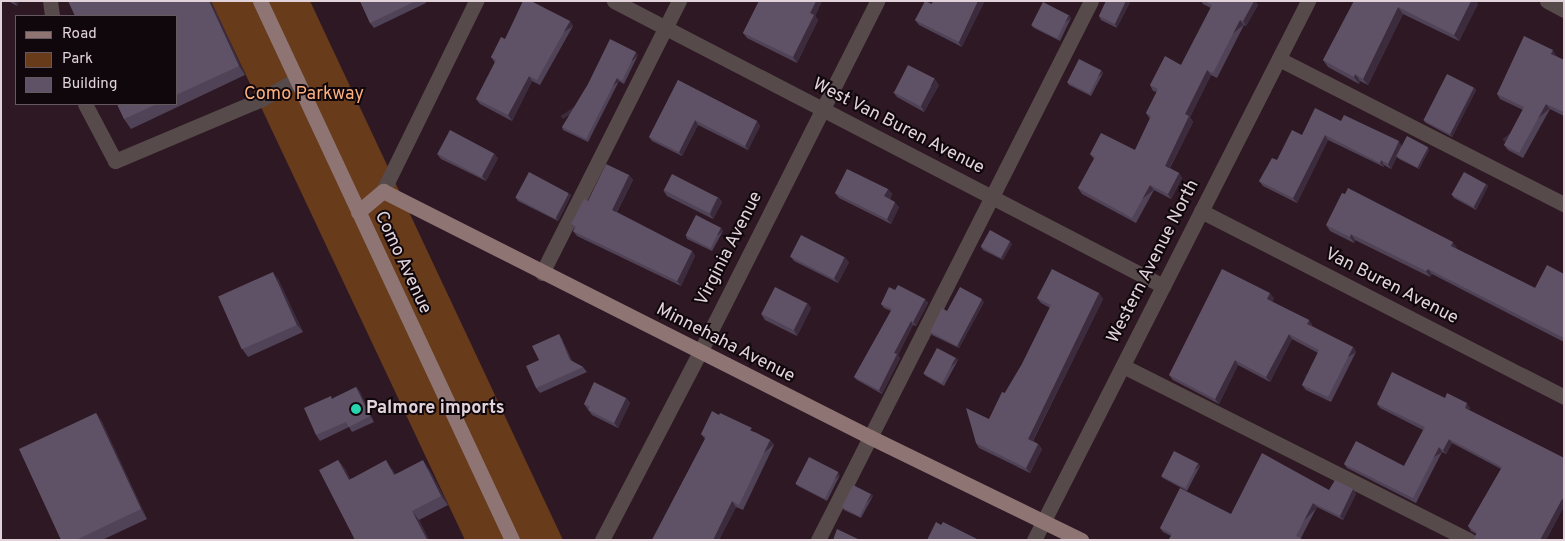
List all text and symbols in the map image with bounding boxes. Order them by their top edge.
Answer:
legend [15,15,178,105]
text: Road [62,25,97,44]
text: Park [62,50,93,69]
street label: West Van Buren Avenue [808,74,988,180]
text: Building [62,75,117,94]
park label: Como Parkway [244,84,364,106]
street label: Western Avenue North [1103,176,1205,348]
street label: Virginia Avenue [692,188,768,310]
street label: Como Avenue [369,208,435,318]
street label: Van Buren Avenue [1320,244,1462,330]
street label: Minnehaha Avenue [652,300,798,388]
place label: Palmore imports [366,398,505,420]
marker: Palmore imports [350,403,362,415]

